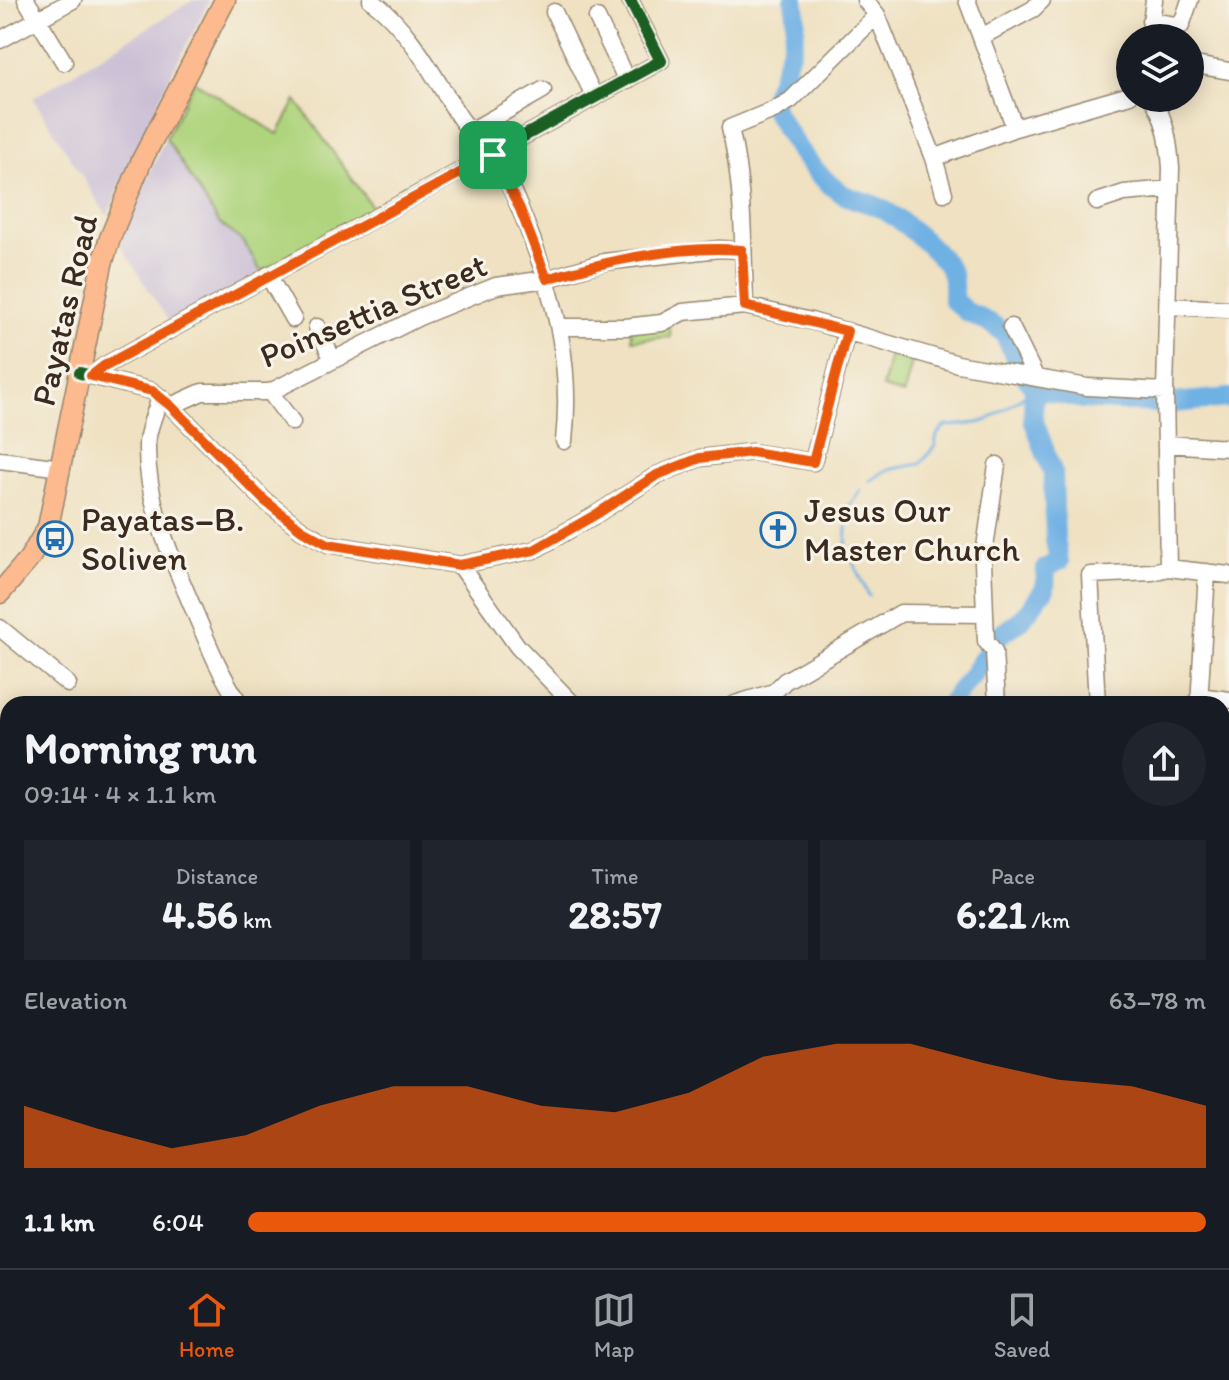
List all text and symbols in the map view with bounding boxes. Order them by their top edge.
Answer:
map controls [1116,24,1204,112]
button: layers [1116,24,1204,112]
pin [459,121,527,189]
icon: arrive [471,133,515,177]
street label: Payatas Road [23,210,106,410]
street label: Poinsettia Street [254,244,493,377]
place label: Jesus Our Master Church [804,490,1020,570]
place label: Payatas–B. Soliven [81,499,244,579]
church icon: Jesus Our Master Church [759,511,797,549]
bus stop icon: Payatas–B. Soliven [36,520,74,558]
text: Morning run [24,721,257,774]
button: share [1122,722,1206,806]
text: 09:14 · 4 × 1.1 km [24,778,216,810]
text: Distance [176,863,258,890]
text: Time [592,863,638,890]
text: Pace [991,863,1035,890]
text: 4.56 [162,890,238,938]
text: 28:57 [568,890,662,938]
text: 6:21 [956,890,1027,938]
text: km [238,907,272,934]
text: /km [1027,907,1070,934]
text: Elevation [24,984,127,1016]
text: 63–78 m [1109,984,1206,1016]
text: 1.1 km [24,1206,95,1238]
text: 6:04 [152,1206,204,1238]
tab: Home [179,1288,234,1363]
tab: Map [592,1288,636,1363]
tab: Saved [994,1288,1050,1363]

